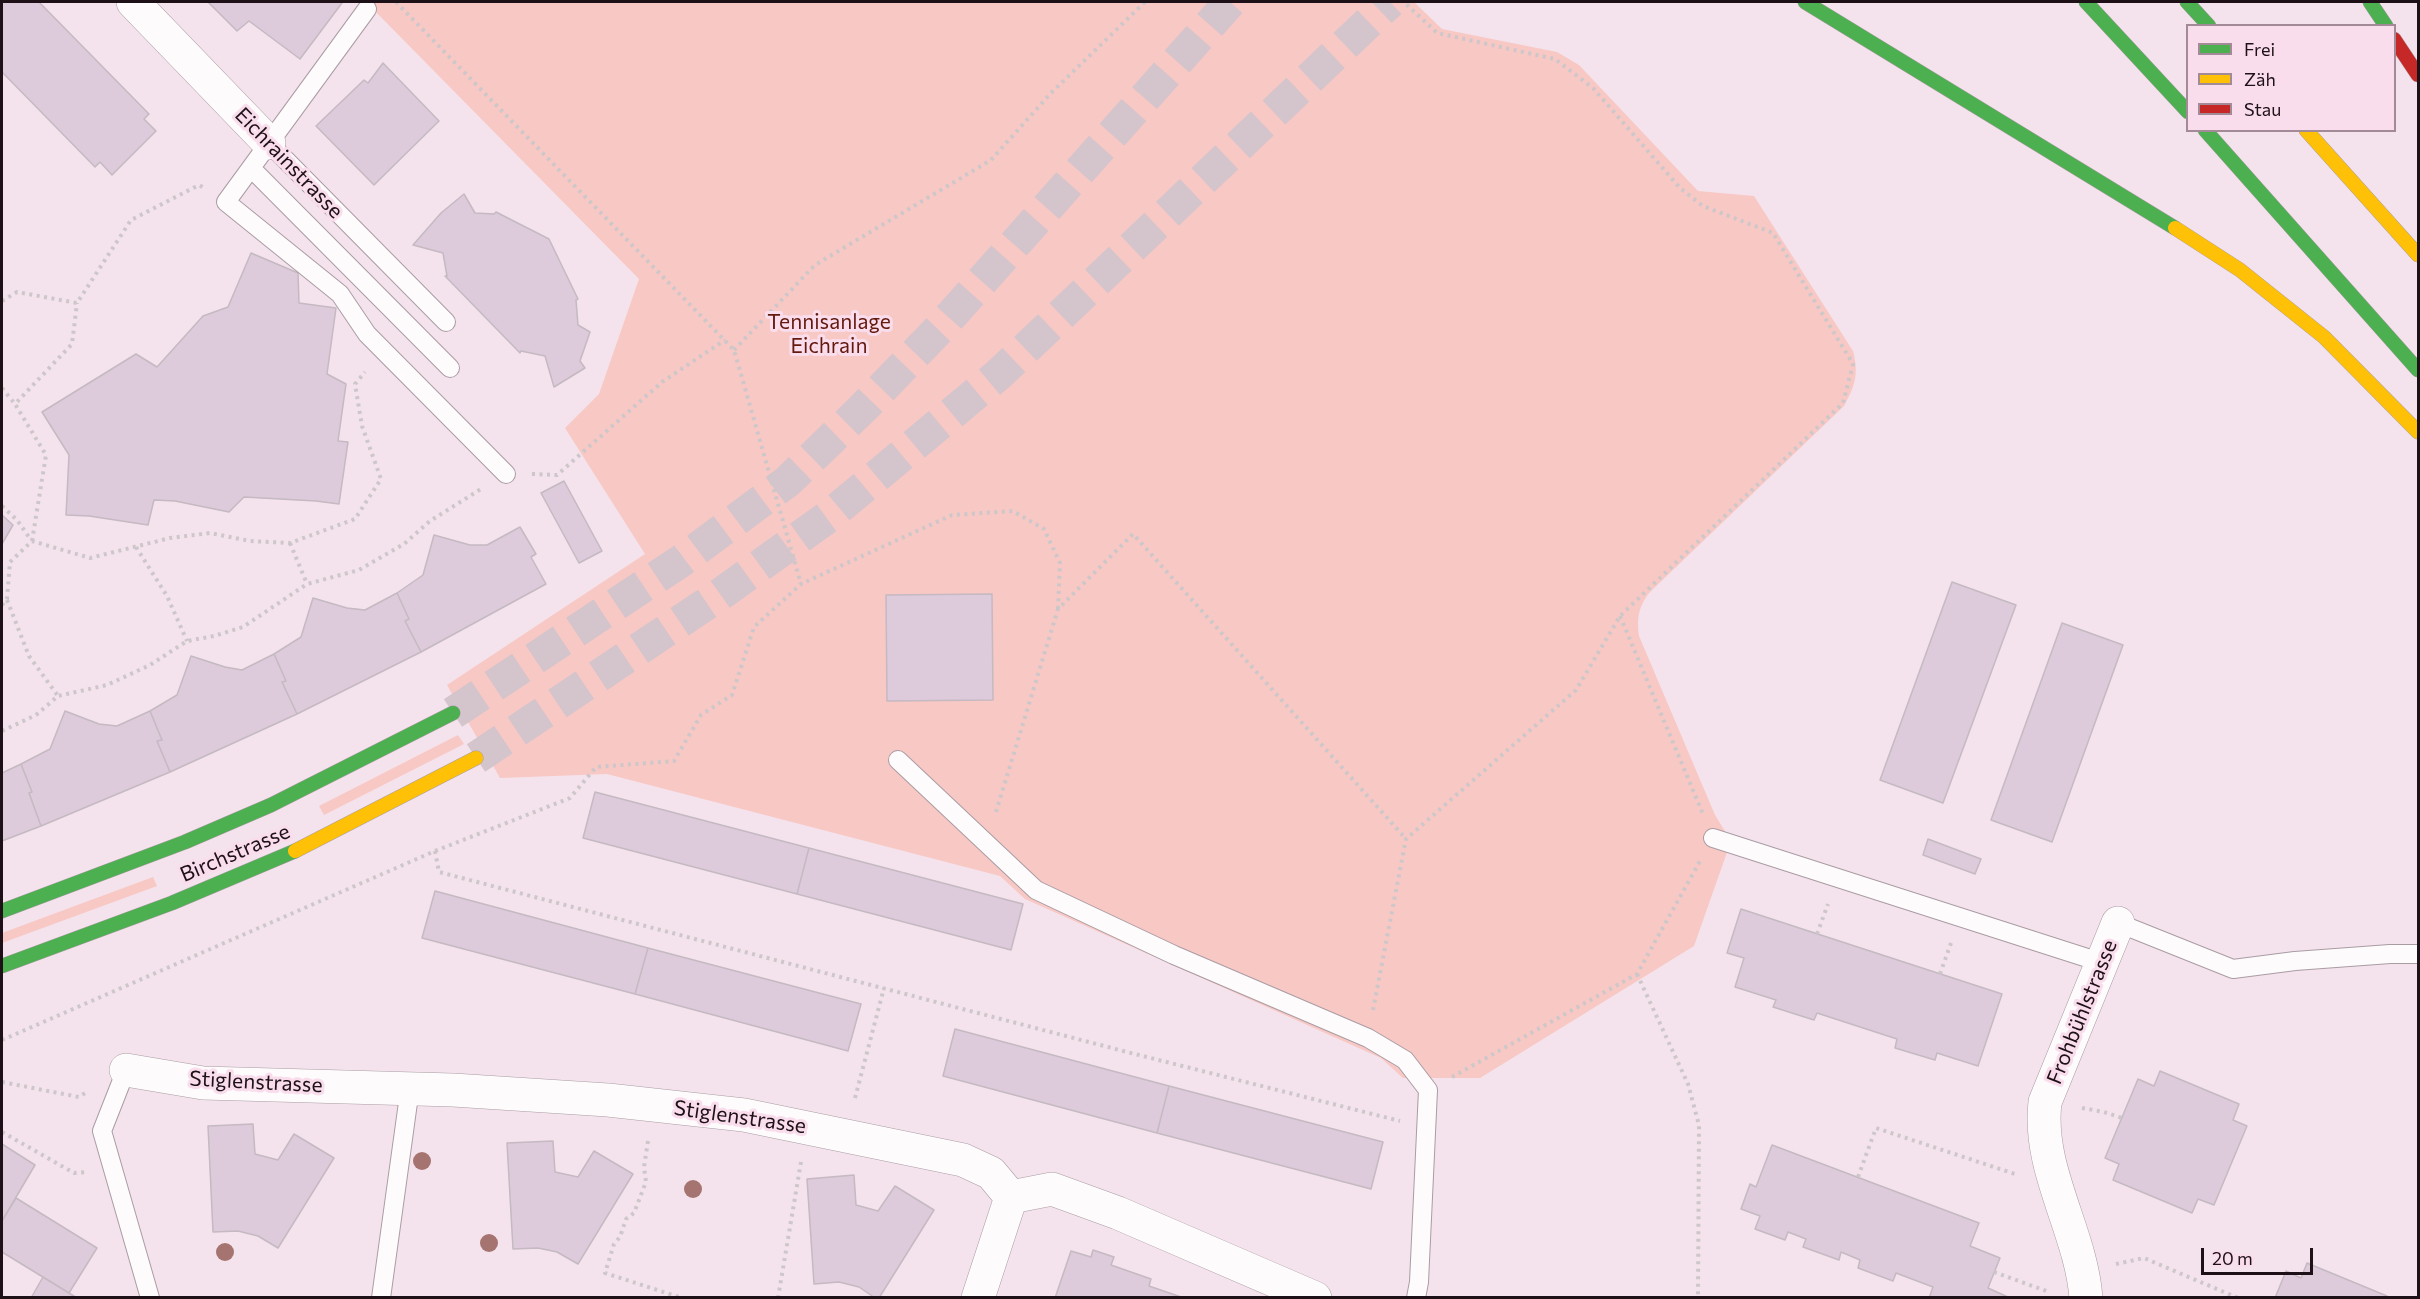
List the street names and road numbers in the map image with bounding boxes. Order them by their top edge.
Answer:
street label: Eichrainstrasse [230,102,348,224]
street label: Birchstrasse [176,819,294,887]
street label: Frohbühlstrasse [2042,936,2122,1088]
street label: Stiglenstrasse [189,1066,323,1098]
street label: Stiglenstrasse [672,1095,808,1139]

